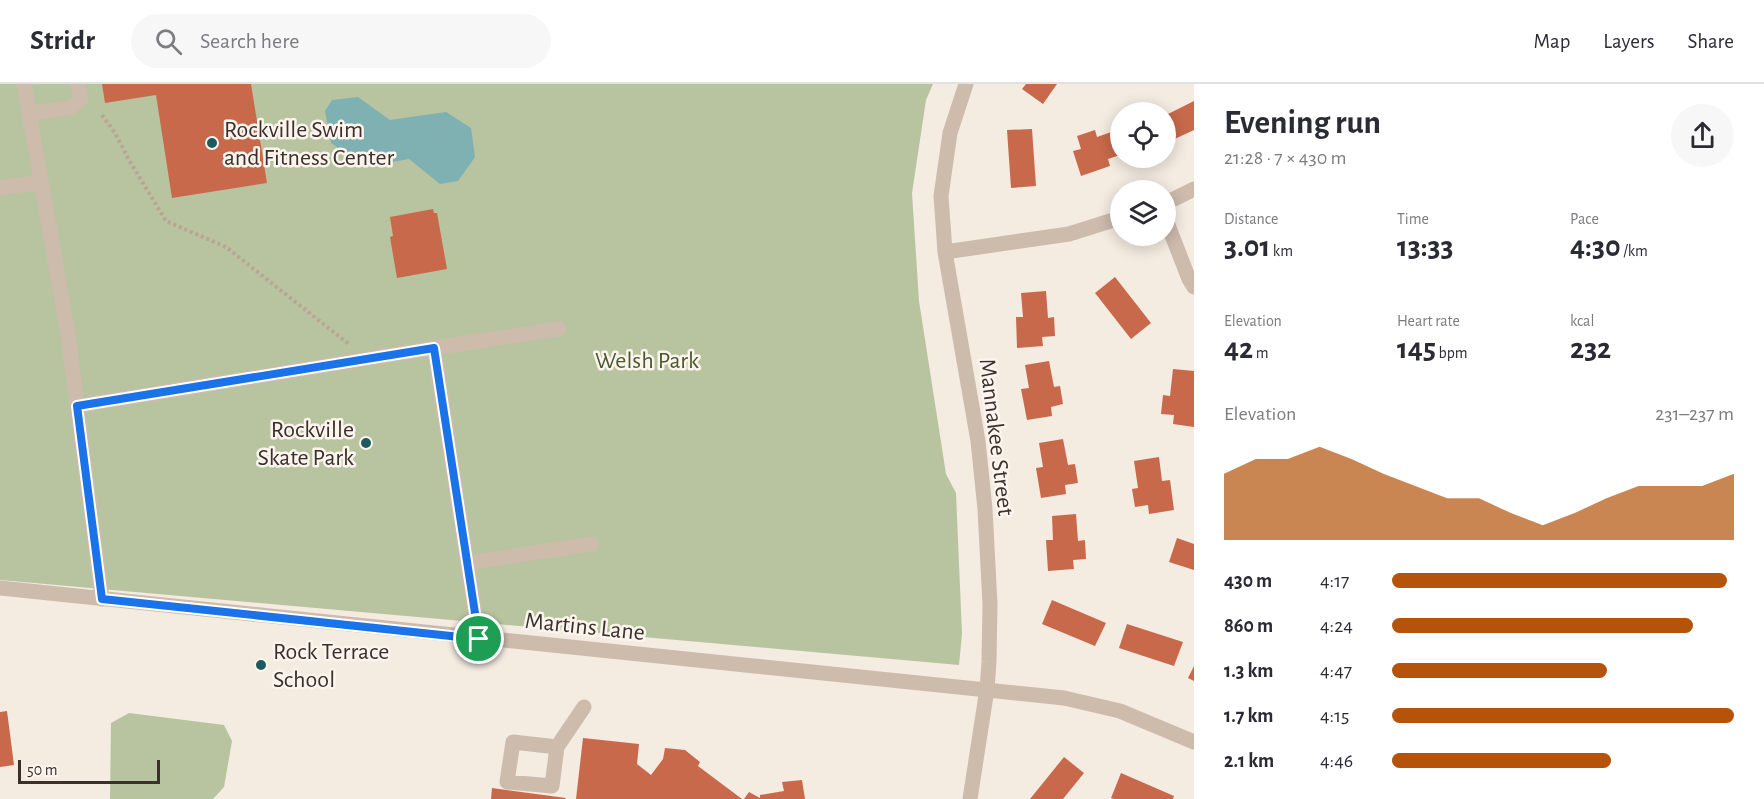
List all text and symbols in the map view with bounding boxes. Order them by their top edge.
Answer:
search box [131,14,551,68]
icon: search [152,25,185,58]
text: Stridr [30,27,95,55]
text: Search here [200,30,299,52]
text: Map [1534,31,1570,52]
text: Layers [1603,31,1654,52]
text: Share [1687,31,1734,52]
map controls [1110,102,1176,246]
button: locate [1110,102,1176,168]
button: share [1671,104,1734,167]
text: Evening run [1224,107,1381,140]
place label: Rockville Swim and Fitness Center [224,118,395,170]
marker: Rockville Swim and Fitness Center [205,136,219,150]
text: 21:28 · 7 × 430 m [1224,148,1347,168]
button: layers [1110,180,1176,246]
text: Distance [1224,211,1278,227]
text: Time [1397,211,1429,227]
text: Pace [1570,211,1599,227]
text: 3.01 [1224,232,1270,262]
text: 13:33 [1397,232,1453,262]
text: 4:30 [1570,232,1621,262]
text: km [1270,243,1293,259]
text: /km [1621,243,1648,259]
text: Elevation [1224,313,1282,329]
text: Heart rate [1397,313,1460,329]
text: kcal [1570,313,1594,329]
text: 42 [1224,334,1253,364]
text: 145 [1397,334,1436,364]
text: 232 [1570,334,1611,364]
text: m [1253,345,1269,361]
text: bpm [1436,345,1468,361]
park label: Welsh Park [595,349,699,373]
street label: Mannakee Street [974,357,1018,517]
text: Elevation [1224,404,1296,424]
text: 231–237 m [1655,404,1734,424]
place label: Rockville Skate Park [258,418,354,470]
marker: Rockville Skate Park [359,436,373,450]
text: 430 m [1224,571,1272,591]
text: 4:17 [1320,571,1349,591]
street label: Martins Lane [524,609,646,645]
pin [453,613,504,664]
text: 860 m [1224,616,1273,636]
text: 4:24 [1320,616,1353,636]
icon: arrive [462,622,495,655]
place label: Rock Terrace School [273,640,389,692]
marker: Rock Terrace School [254,658,268,672]
text: 1.3 km [1224,661,1273,681]
text: 4:47 [1320,661,1352,681]
text: 1.7 km [1224,706,1273,726]
text: 4:15 [1320,706,1349,726]
text: 2.1 km [1224,751,1274,771]
text: 4:46 [1320,751,1353,771]
scale bar [18,757,160,784]
text: 50 m [27,762,58,778]

